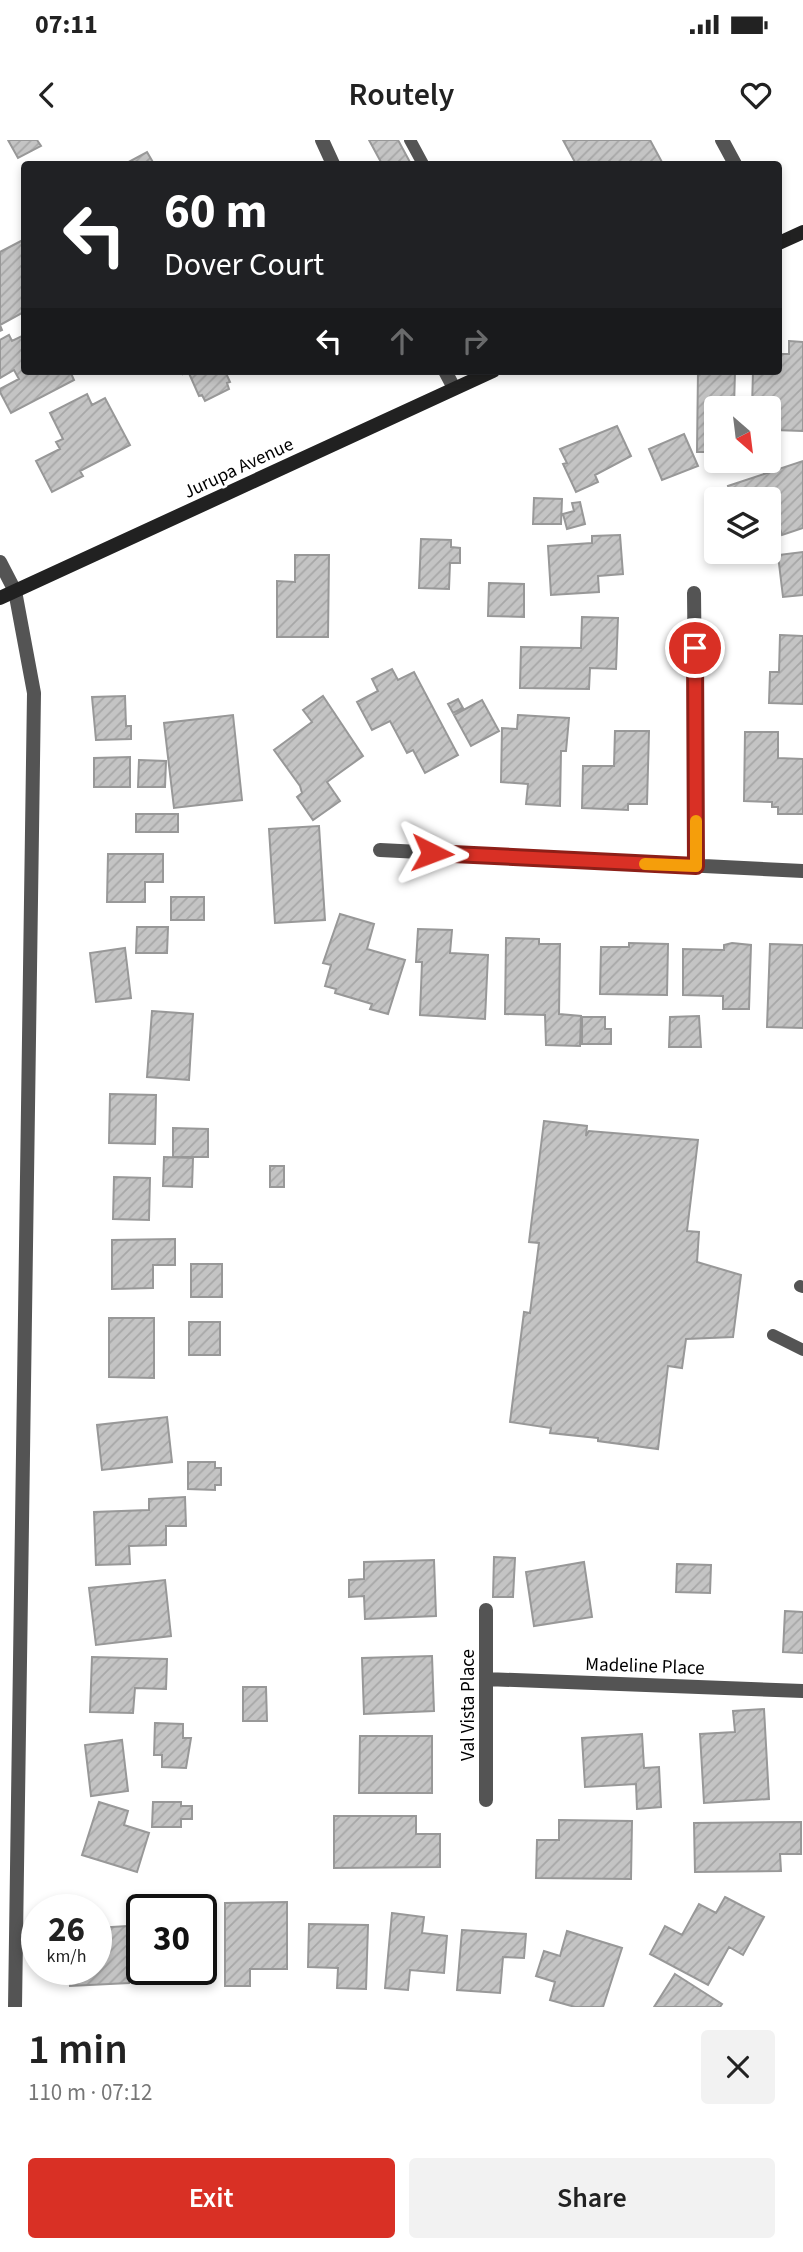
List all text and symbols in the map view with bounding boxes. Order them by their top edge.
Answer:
text: 07:11 [35,6,98,43]
text: Routely [349,72,454,118]
icon: back [28,76,66,114]
icon: heart [737,76,775,114]
text: 60 m [164,177,268,247]
icon: left [49,189,140,280]
text: Dover Court [164,242,324,288]
icon: left [310,322,348,360]
icon: ahead [383,322,421,360]
icon: right [456,322,494,360]
north arrow [704,396,780,472]
map controls [704,396,781,564]
street label: Jurupa Avenue [179,431,298,506]
button: layers [704,487,781,564]
pin [665,618,725,678]
icon: arrive [676,629,714,667]
position arrow [395,816,469,890]
street label: Val Vista Place [455,1649,482,1761]
street label: Madeline Place [585,1651,705,1682]
speed limit sign: 30 [126,1894,217,1985]
text: 26 [48,1905,85,1955]
text: km/h [47,1944,86,1969]
text: 1 min [28,2020,128,2080]
button: close [701,2030,775,2104]
text: 110 m · 07:12 [28,2076,152,2109]
button: Exit [28,2158,395,2238]
button: Share [409,2158,775,2238]

